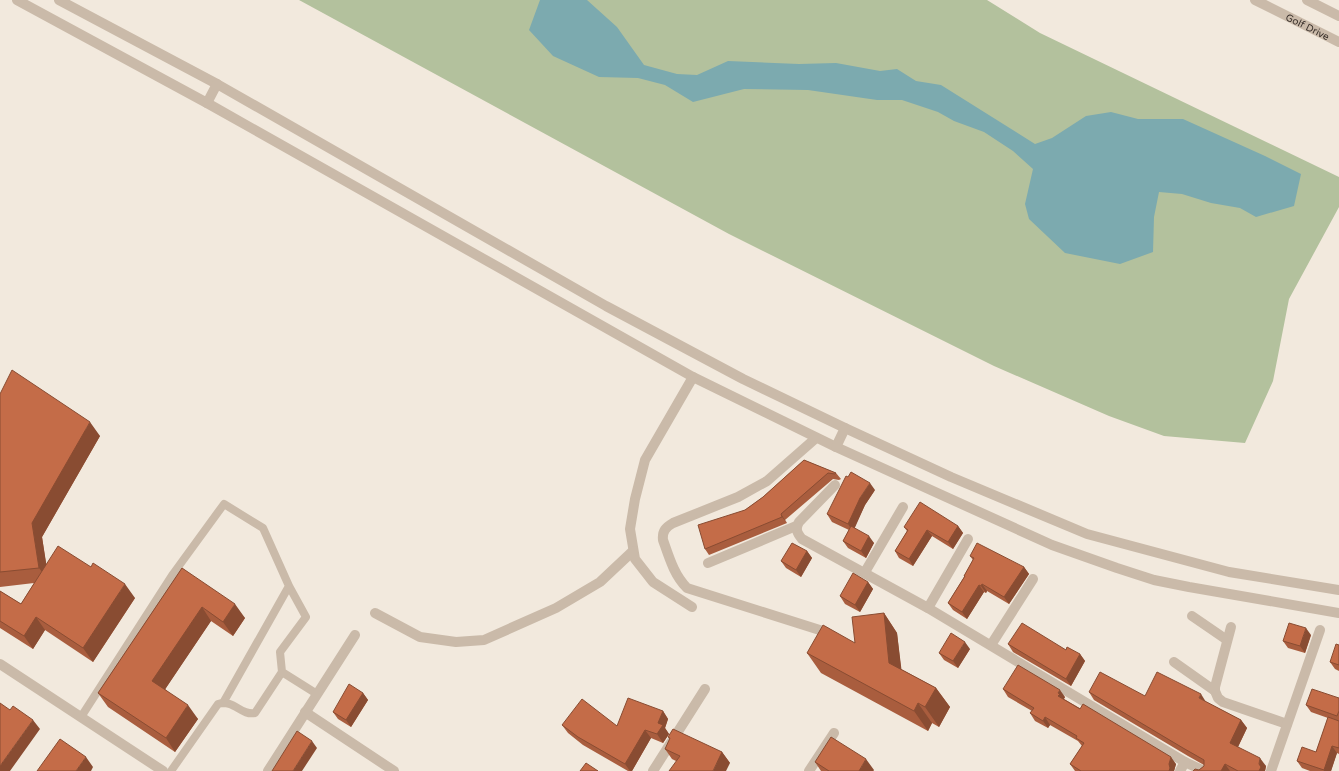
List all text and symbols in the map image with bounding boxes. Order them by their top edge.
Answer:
street label: Golf Drive [1283,11,1331,43]

